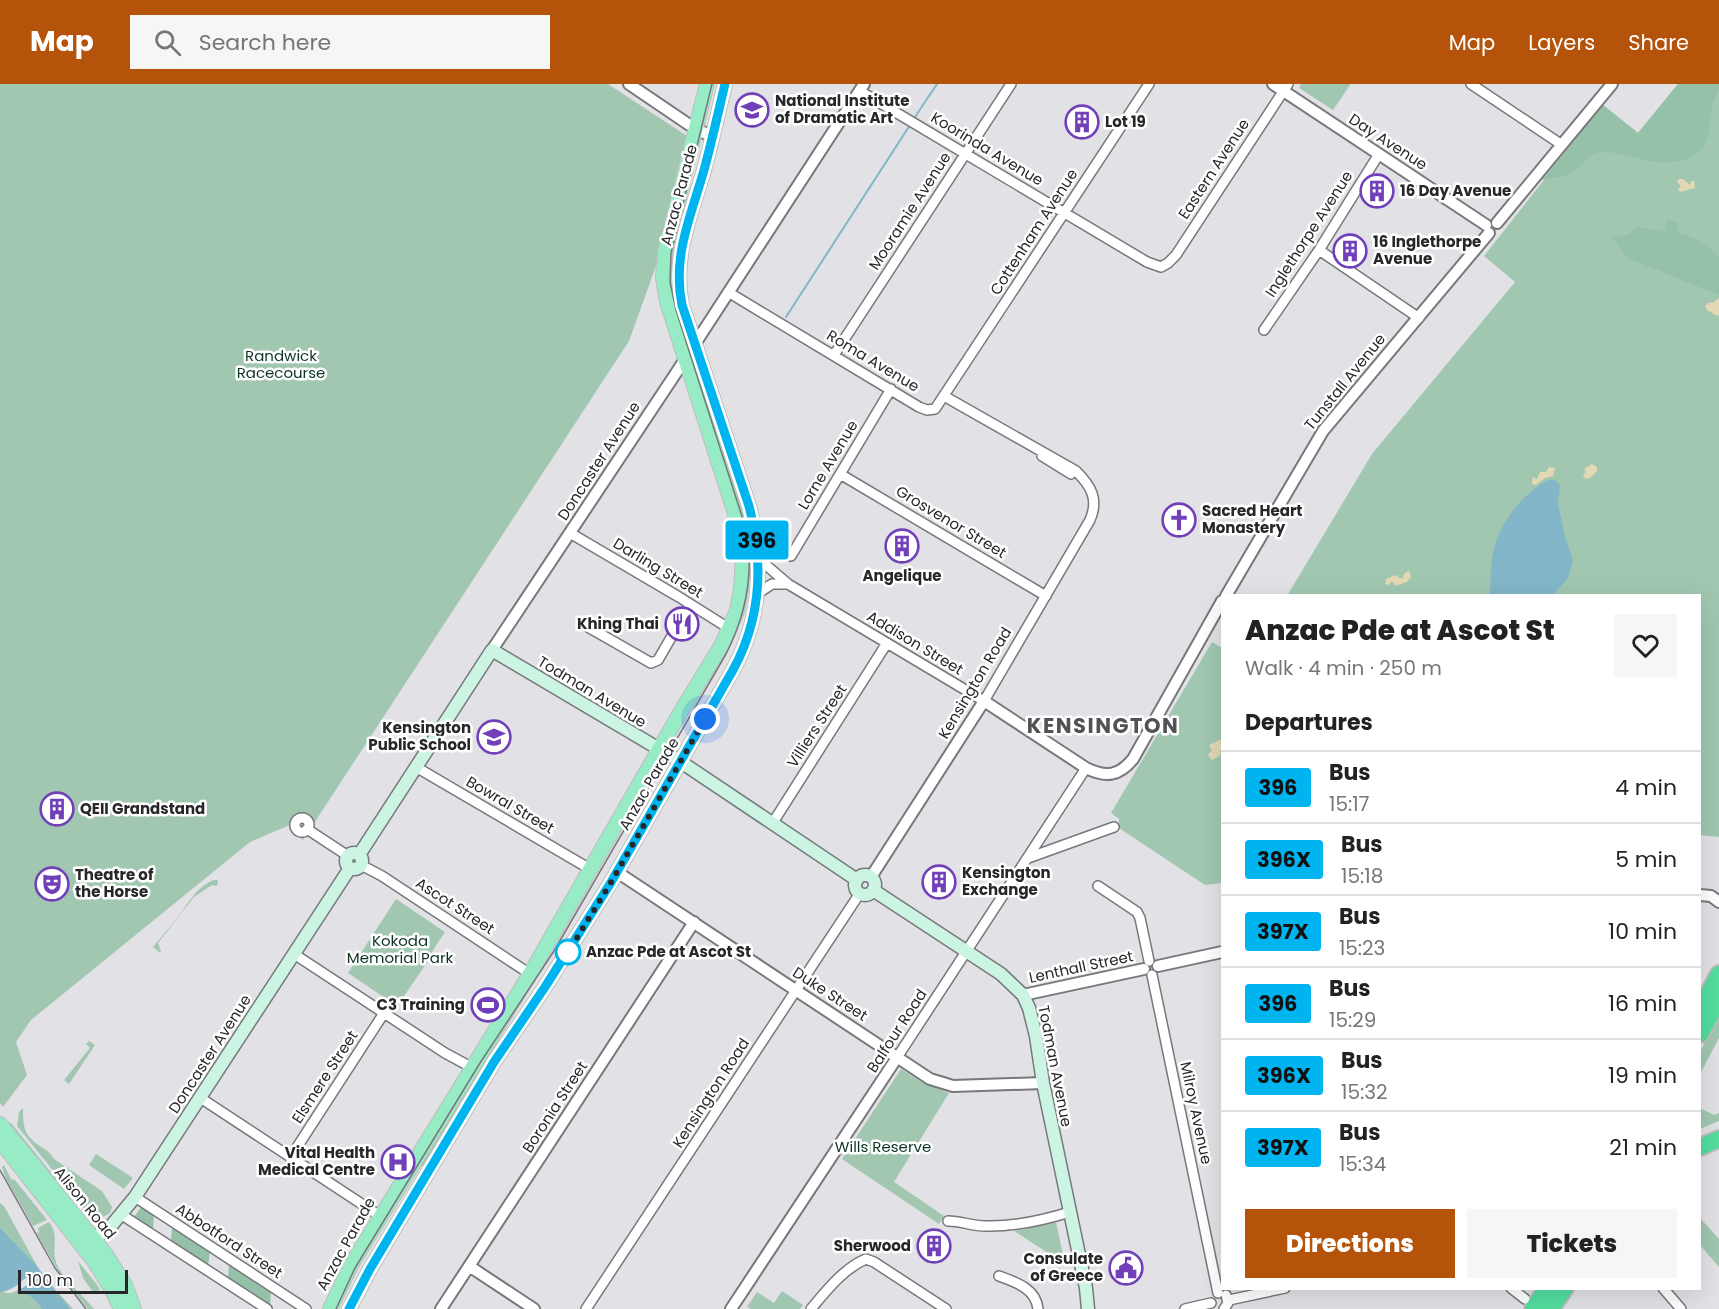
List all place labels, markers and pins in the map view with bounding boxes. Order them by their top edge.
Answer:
place label: National Institute of Dramatic Art [775,90,909,128]
school or university icon: National Institute of Dramatic Art [734,92,770,128]
building icon: Lot 19 [1064,104,1100,140]
place label: Lot 19 [1105,111,1146,132]
building icon: 16 Day Avenue [1359,173,1395,209]
place label: 16 Day Avenue [1400,180,1511,201]
place label: 16 Inglethorpe Avenue [1373,231,1481,269]
building icon: 16 Inglethorpe Avenue [1332,233,1368,269]
place label: Sacred Heart Monastery [1202,500,1302,538]
church icon: Sacred Heart Monastery [1161,502,1197,538]
building icon: Angelique [884,528,920,564]
place label: Angelique [863,565,941,586]
restaurant icon: Khing Thai [664,606,700,642]
place label: Khing Thai [577,613,659,634]
place label: Kensington Public School [368,717,471,755]
school or university icon: Kensington Public School [476,719,512,755]
building icon: QEII Grandstand [39,791,75,827]
place label: QEII Grandstand [80,798,205,819]
place label: Kensington Exchange [962,862,1051,900]
place label: Theatre of the Horse [75,864,154,902]
building icon: Kensington Exchange [921,864,957,900]
theatre icon: Theatre of the Horse [34,866,70,902]
marker: Anzac Pde at Ascot St [555,939,581,965]
place label: Anzac Pde at Ascot St [586,941,751,962]
sports icon: C3 Training [470,987,506,1023]
place label: C3 Training [377,994,465,1015]
place label: Vital Health Medical Centre [258,1142,375,1180]
hospital icon: Vital Health Medical Centre [380,1144,416,1180]
building icon: Sherwood [916,1228,952,1264]
place label: Sherwood [834,1235,911,1256]
place label: Consulate of Greece [1023,1248,1103,1286]
public building icon: Consulate of Greece [1108,1250,1144,1286]

